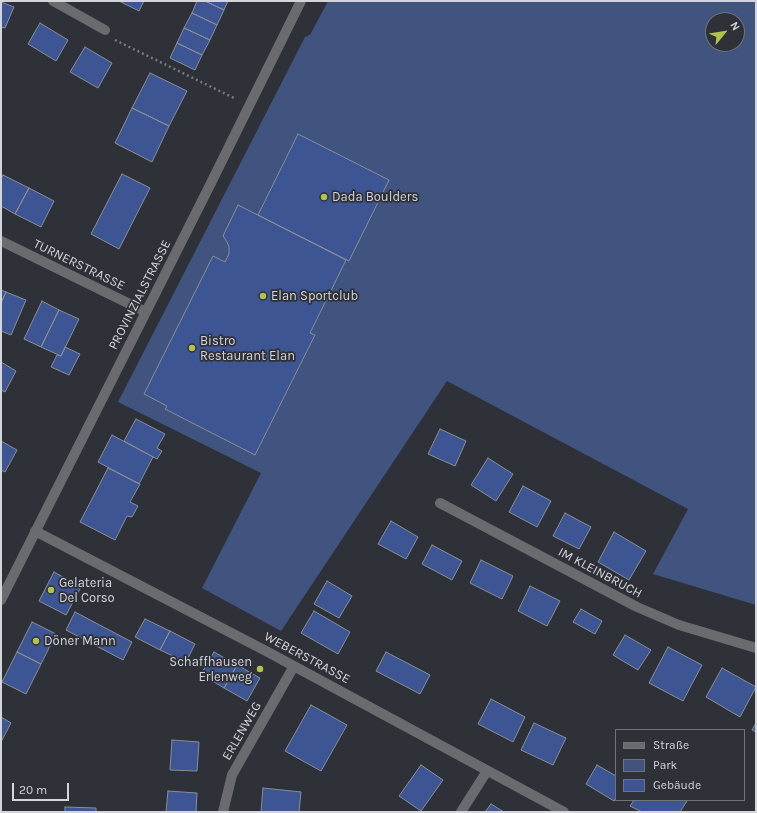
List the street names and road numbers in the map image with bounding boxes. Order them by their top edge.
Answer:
street label: TURNERSTRASSE [31,236,127,294]
street label: PROVINZIALSTRASSE [106,238,174,352]
street label: IM KLEINBRUCH [555,544,645,602]
street label: WEBERSTRASSE [261,629,353,687]
street label: ERLENWEG [219,699,265,763]

